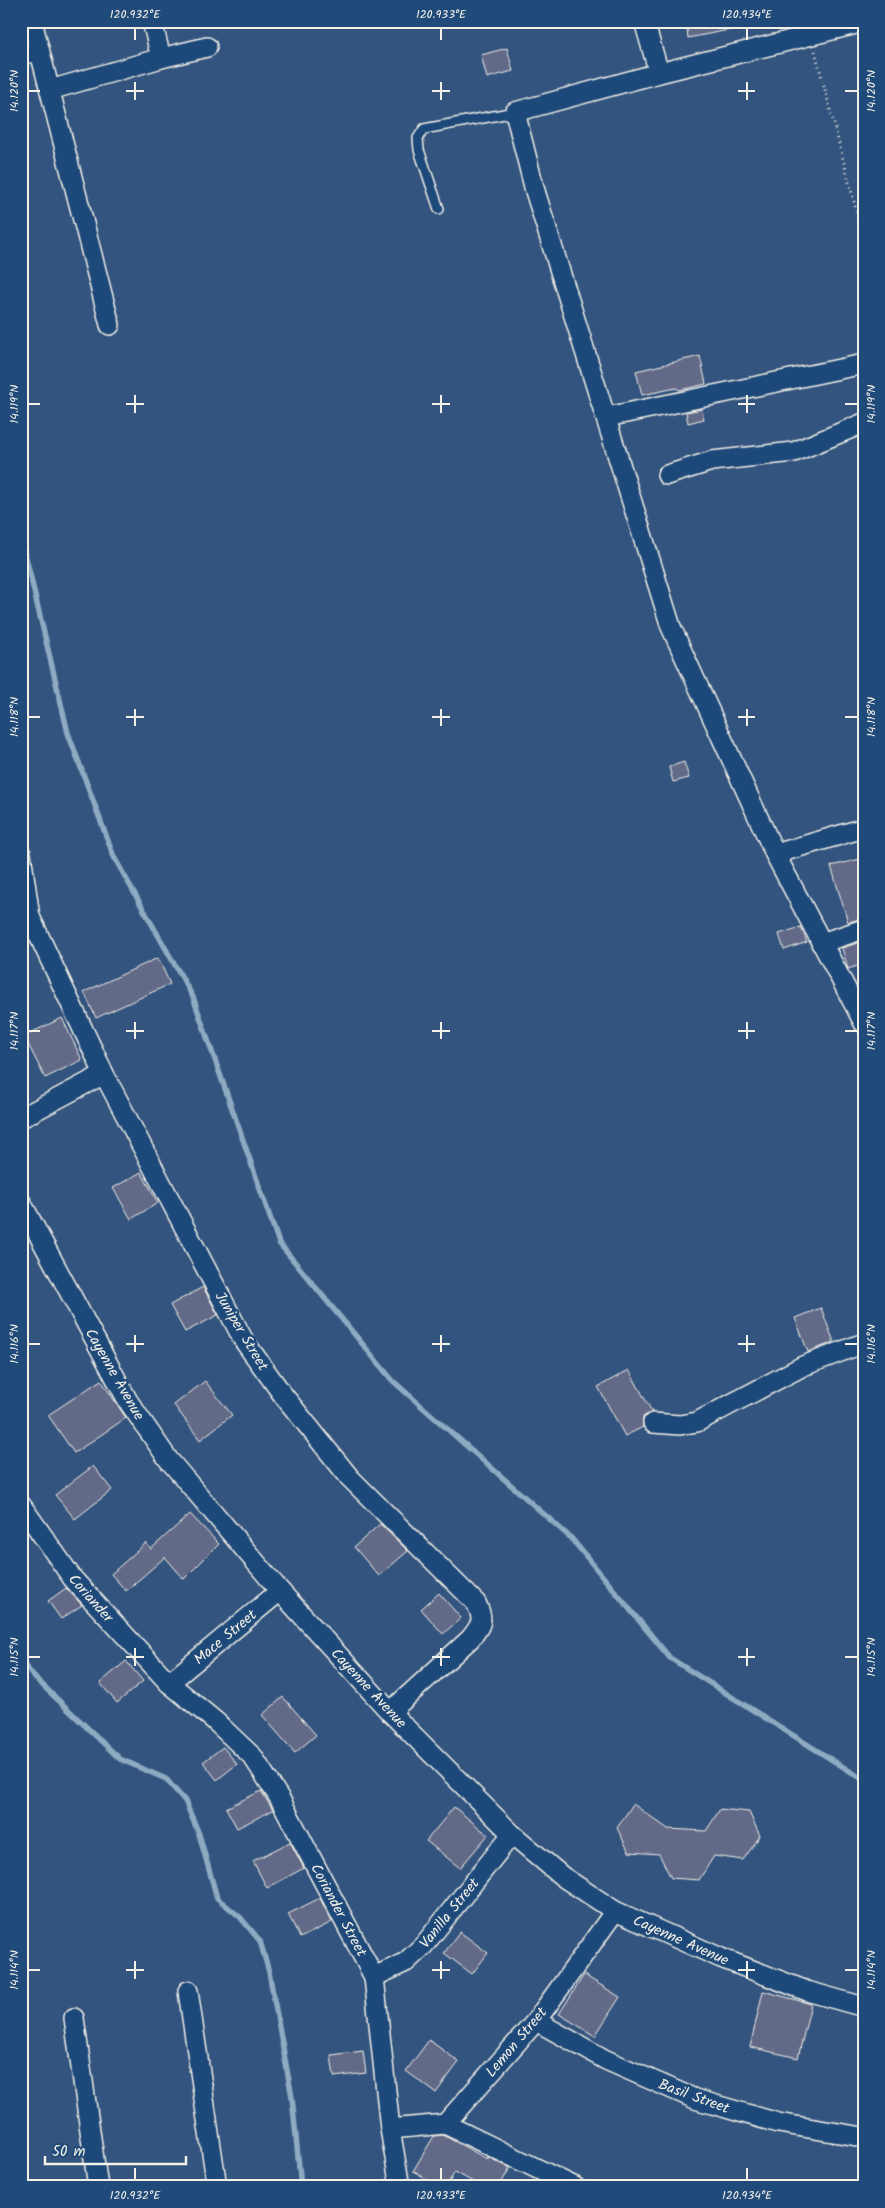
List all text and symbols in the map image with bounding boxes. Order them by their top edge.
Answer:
text: 120.932°E [110,5,161,24]
text: 120.933°E [416,5,467,24]
text: 120.934°E [722,5,773,24]
text: 14.120°N [5,70,24,112]
text: 14.120°N [862,70,881,112]
text: 14.119°N [5,385,24,423]
text: 14.119°N [862,385,881,423]
text: 14.118°N [5,697,24,737]
text: 14.118°N [862,697,881,737]
text: 14.117°N [5,1012,24,1050]
text: 14.117°N [862,1012,881,1050]
street label: Juniper Street [208,1287,274,1376]
text: 14.116°N [5,1324,24,1364]
street label: Cayenne Avenue [78,1324,150,1425]
text: 14.116°N [862,1324,881,1364]
street label: Coriander [62,1569,119,1629]
street label: Mace Street [189,1604,263,1672]
text: 14.115°N [5,1637,24,1677]
text: 14.115°N [862,1637,881,1677]
street label: Cayenne Avenue [324,1643,412,1735]
street label: Coriander Street [303,1860,373,1962]
street label: Vanilla Street [414,1873,486,1954]
street label: Cayenne Avenue [629,1909,733,1973]
text: 14.114°N [5,1950,24,1990]
text: 14.114°N [862,1950,881,1990]
street label: Lemon Street [480,2002,554,2083]
street label: Basil Street [655,2073,733,2121]
scale bar [45,2133,186,2165]
text: 50 m [52,2140,86,2164]
text: 120.932°E [110,2186,161,2205]
text: 120.933°E [416,2186,467,2205]
text: 120.934°E [722,2186,773,2205]

